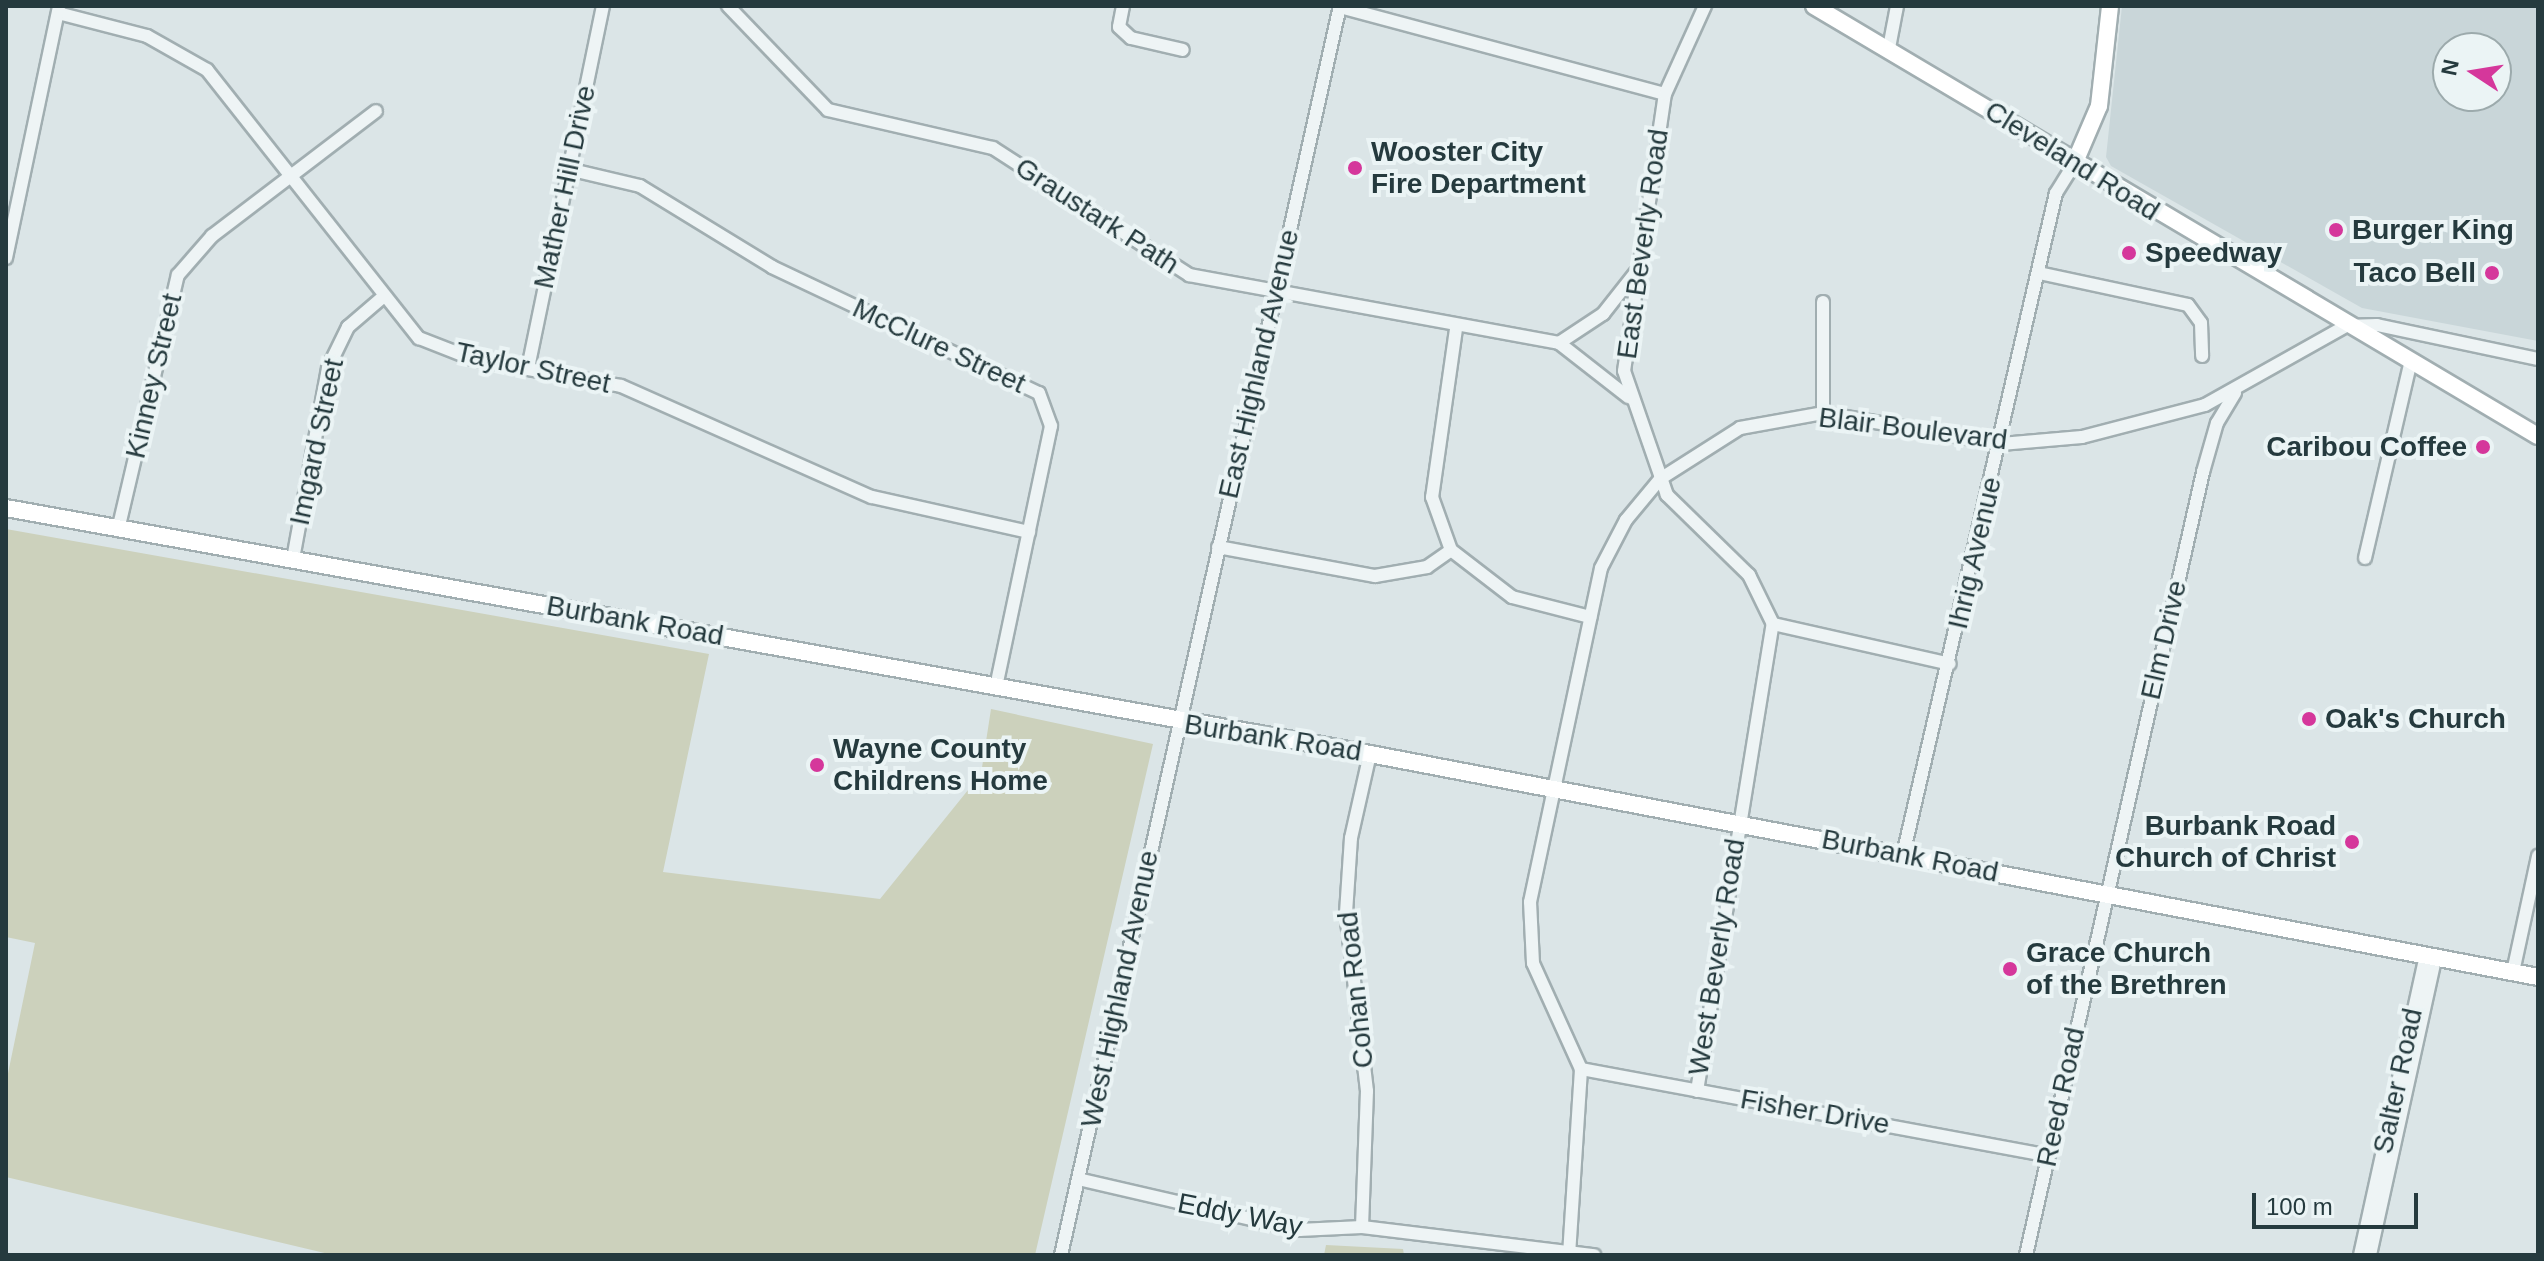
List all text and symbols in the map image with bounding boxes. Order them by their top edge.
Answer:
north arrow [2432,32,2512,112]
text: N [2436,57,2464,78]
street label: Mather Hill Drive [527,82,603,292]
street label: Cleveland Road [1979,94,2165,228]
street label: East Beverly Road [1610,127,1676,361]
place label: Wooster City Fire Department [1371,135,1586,201]
street label: Graustark Path [1009,151,1185,281]
marker: Wooster City Fire Department [1346,159,1364,177]
place label: Burger King [2352,213,2514,247]
marker: Burger King [2327,221,2345,239]
street label: East Highland Avenue [1212,225,1306,503]
place label: Speedway [2145,236,2282,270]
marker: Speedway [2120,244,2138,262]
place label: Taco Bell [2354,256,2476,290]
marker: Taco Bell [2483,264,2501,282]
street label: Kinney Street [119,290,189,462]
street label: McClure Street [847,291,1031,401]
street label: Taylor Street [453,335,613,401]
street label: Imgard Street [283,356,351,528]
street label: Blair Boulevard [1817,401,2009,457]
place label: Caribou Coffee [2266,430,2467,464]
marker: Caribou Coffee [2474,438,2492,456]
street label: Ihrig Avenue [1941,473,2009,633]
street label: Elm Drive [2134,577,2194,703]
street label: Burbank Road [544,589,726,653]
place label: Oak's Church [2325,702,2506,736]
street label: Burbank Road [1182,707,1364,769]
marker: Oak's Church [2300,710,2318,728]
place label: Wayne County Childrens Home [833,732,1048,798]
marker: Wayne County Childrens Home [808,756,826,774]
place label: Burbank Road Church of Christ [2115,809,2336,875]
street label: Burbank Road [1819,822,2001,890]
marker: Burbank Road Church of Christ [2343,833,2361,851]
street label: West Beverly Road [1682,836,1752,1078]
street label: West Highland Avenue [1074,847,1166,1131]
street label: Cohan Road [1331,910,1381,1070]
place label: Grace Church of the Brethren [2026,936,2227,1002]
marker: Grace Church of the Brethren [2001,960,2019,978]
street label: Salter Road [2366,1005,2430,1157]
street label: Reed Road [2030,1024,2092,1170]
street label: Fisher Drive [1738,1082,1892,1142]
scale bar [2256,1177,2422,1227]
street label: Eddy Way [1175,1186,1305,1244]
text: 100 m [2266,1193,2333,1220]

